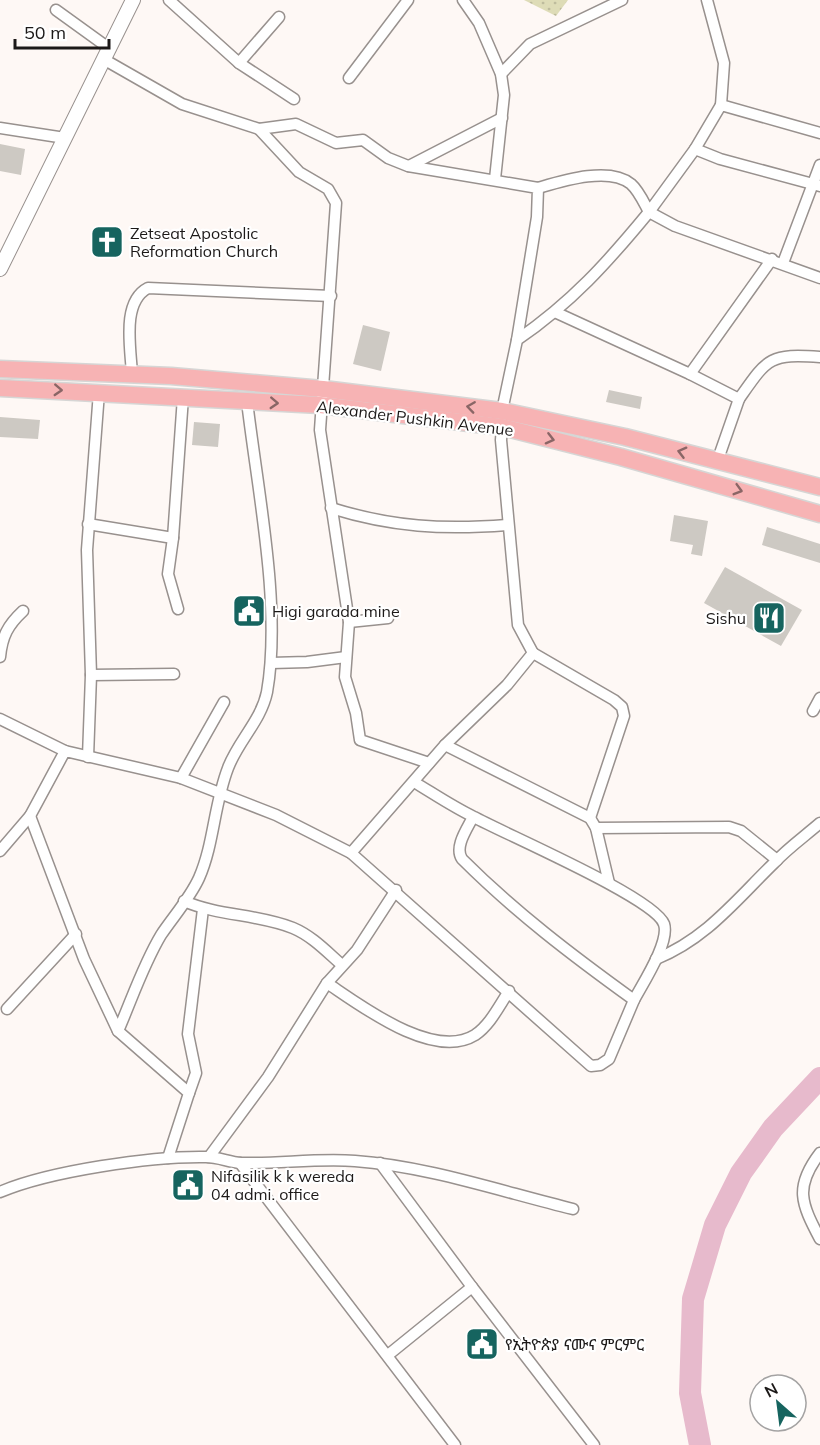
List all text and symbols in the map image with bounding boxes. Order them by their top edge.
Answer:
scale bar [15,12,110,50]
text: 50 m [24,21,66,44]
place label: Zetseat Apostolic Reformation Church [130,223,278,261]
church icon: Zetseat Apostolic Reformation Church [89,224,125,260]
one-way arrow [54,384,63,397]
one-way arrow [270,396,279,409]
street label: Alexander Pushkin Avenue [315,396,515,440]
one-way arrow [466,401,475,413]
one-way arrow [545,432,555,445]
one-way arrow [677,447,687,460]
one-way arrow [732,483,743,495]
public building icon: Higi garada mine [231,593,267,629]
restaurant icon: Sishu [751,600,787,636]
place label: Higi garada mine [272,601,400,621]
place label: Sishu [706,608,746,628]
place label: Nifasilik k k wereda 04 admi. office [211,1166,354,1204]
public building icon: Nifasilik k k wereda 04 admi. office [170,1167,206,1203]
public building icon: የኢትዮጵያ ናሙና ምርምር [464,1326,500,1362]
place label: የኢትዮጵያ ናሙና ምርምር [505,1334,644,1354]
north arrow [748,1373,808,1433]
text: N [761,1378,781,1401]

